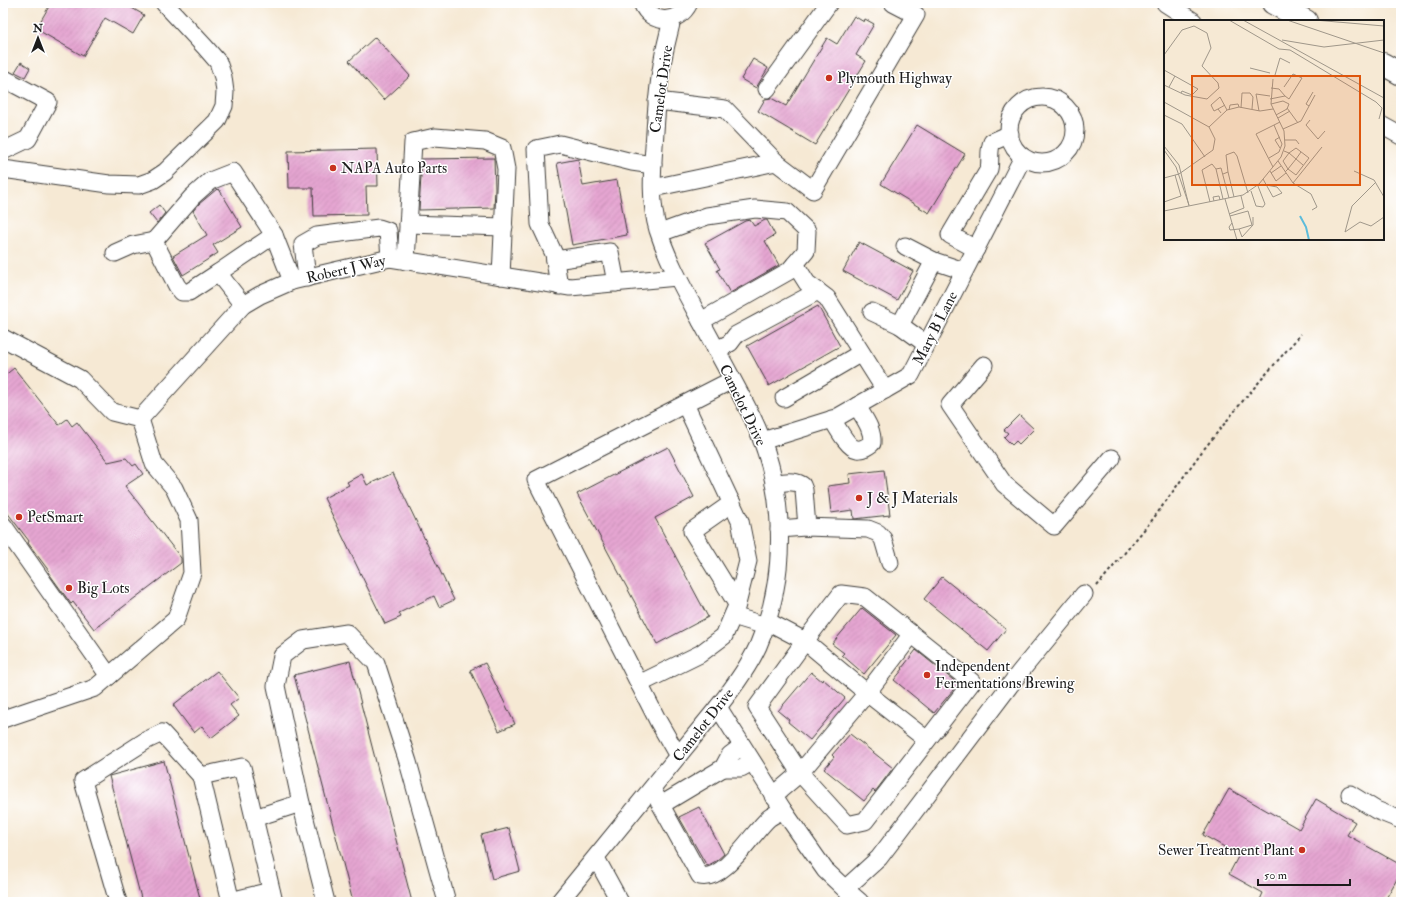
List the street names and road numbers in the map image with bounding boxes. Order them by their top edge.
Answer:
street label: Camelot Drive [646,44,677,134]
street label: Robert J Way [305,251,388,289]
street label: Mary B Lane [909,288,962,368]
street label: Camelot Drive [715,361,770,449]
street label: Camelot Drive [669,685,738,766]

